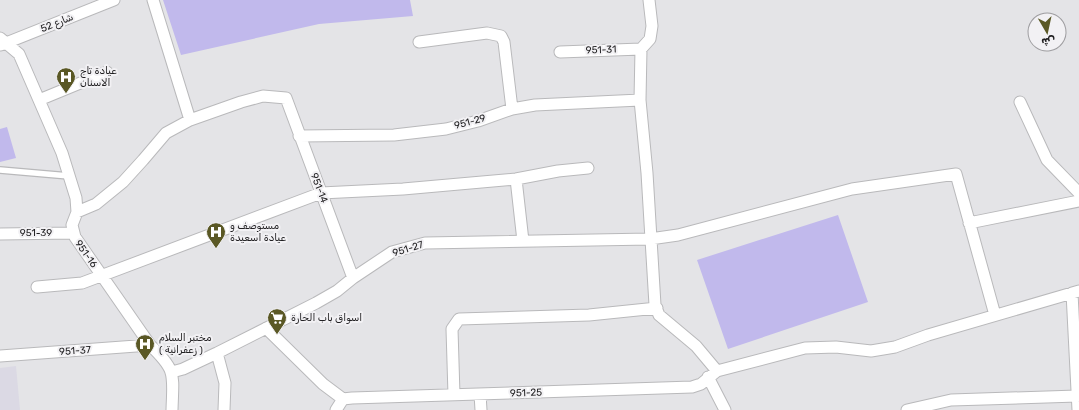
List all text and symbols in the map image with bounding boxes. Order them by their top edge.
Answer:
street label: شارع 52 [39,11,75,36]
north arrow [1027,12,1067,52]
text: ش [1041,34,1056,49]
street label: 951-31 [585,43,617,57]
place label: عيادة تاج الاسنان [80,65,117,89]
hospital icon: عيادة تاج الاسنان [55,66,77,94]
street label: 951-29 [453,112,487,132]
street label: 951-14 [308,171,330,205]
place label: مستوصف و عيادة اسعيدة [230,220,286,244]
hospital icon: مستوصف و عيادة اسعيدة [205,221,227,249]
street label: 951-39 [20,227,52,239]
street label: 951-16 [72,238,100,270]
street label: 951-27 [391,239,425,259]
supermarket icon: اسواق باب الحارة [266,307,288,335]
place label: اسواق باب الحارة [291,312,362,324]
place label: مختبر السلام ( زعفرانية ) [159,332,212,356]
hospital icon: مختبر السلام ( زعفرانية ) [134,333,156,361]
street label: 951-37 [59,344,91,358]
street label: 951-25 [510,386,542,400]

